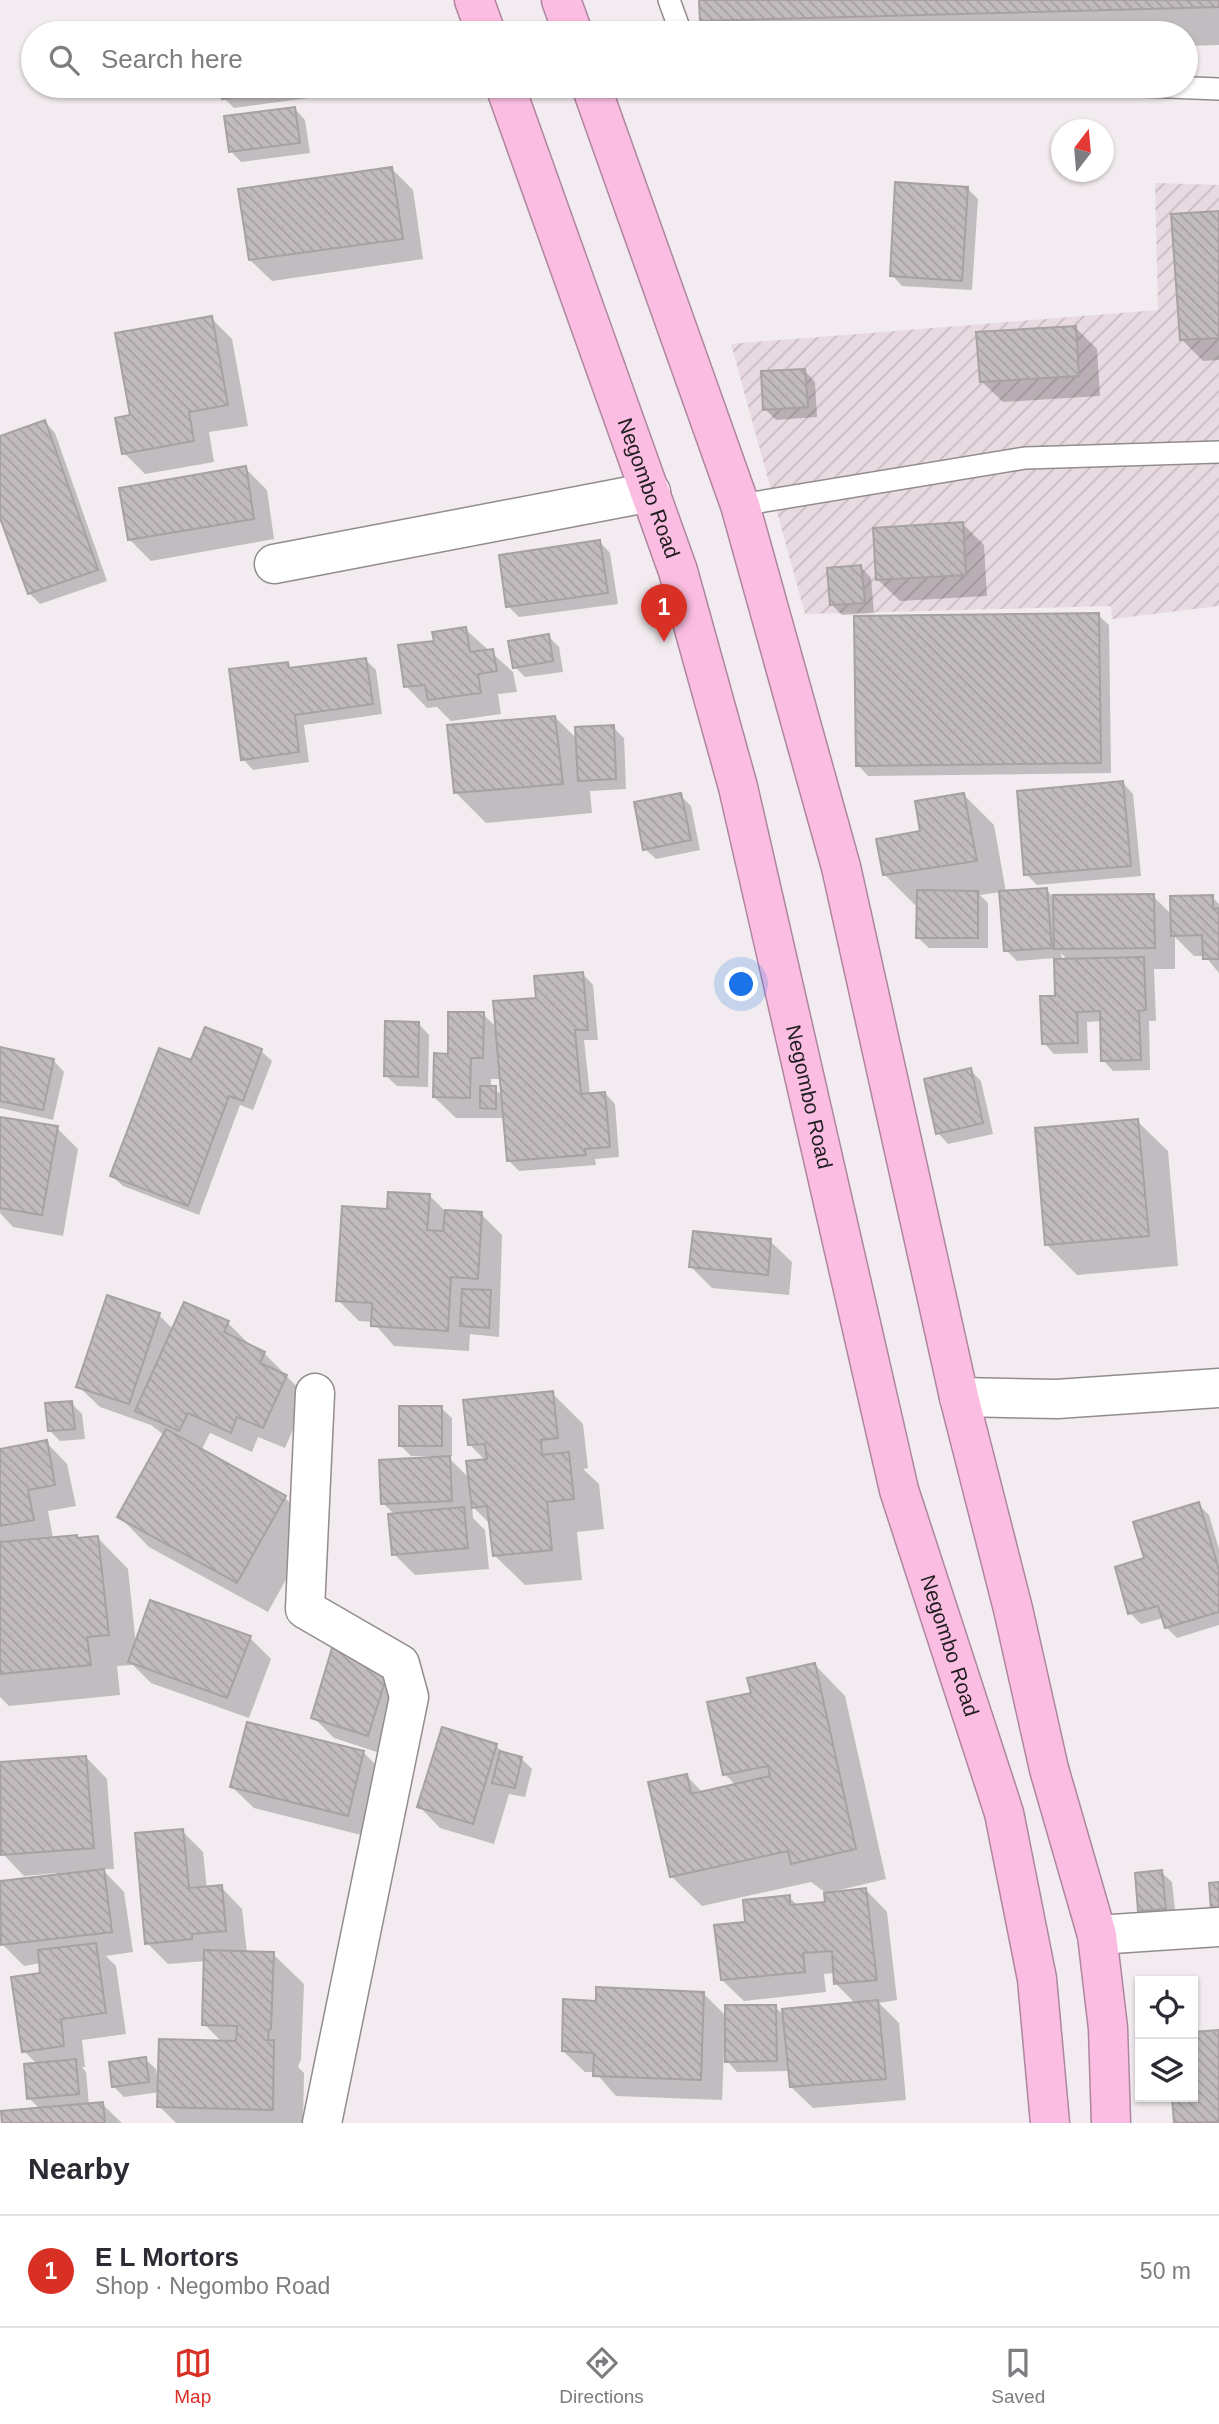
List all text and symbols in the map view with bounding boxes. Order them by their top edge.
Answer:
search box [21,21,1198,98]
icon: search [45,41,83,79]
text: Search here [101,44,243,74]
north arrow [1051,119,1114,182]
street label: Negombo Road [613,415,684,561]
pin: 1 [641,584,687,642]
your location [724,967,758,1001]
street label: Negombo Road [782,1022,837,1171]
street label: Negombo Road [916,1572,984,1719]
map controls [1135,1976,1198,2102]
button: locate [1135,1976,1198,2039]
button: layers [1135,2039,1198,2102]
text: Nearby [28,2152,130,2185]
text: E L Mortors [95,2242,239,2272]
text: 1 [45,2258,57,2284]
text: 50 m [1140,2258,1191,2284]
text: Shop · Negombo Road [95,2273,330,2299]
tab: Map [174,2344,212,2408]
tab: Directions [559,2344,644,2408]
tab: Saved [991,2344,1045,2408]

